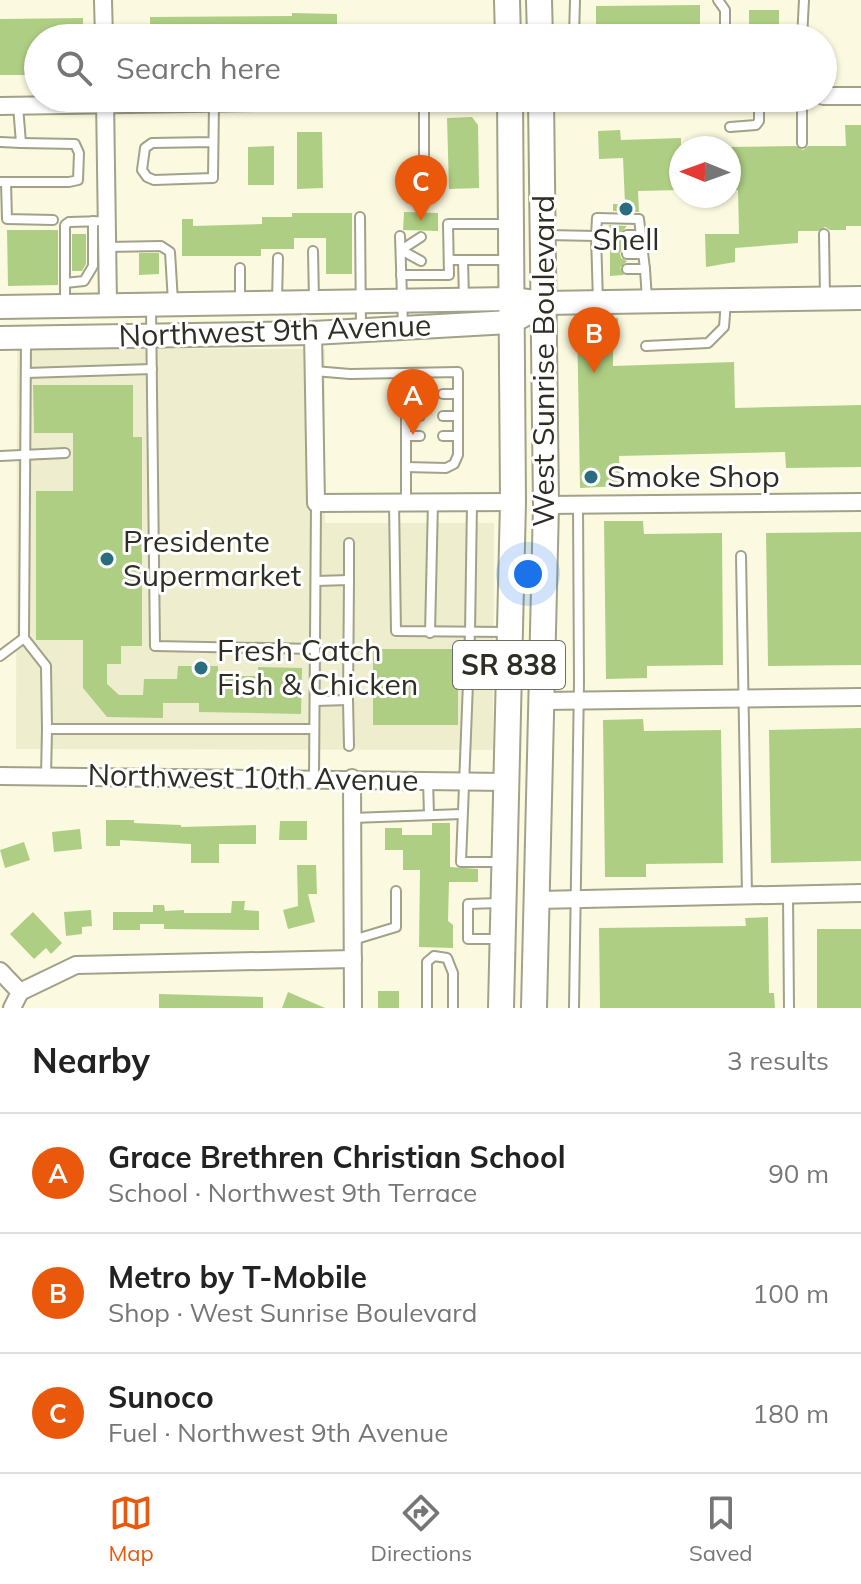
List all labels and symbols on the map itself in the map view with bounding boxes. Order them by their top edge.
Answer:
north arrow [669,136,741,208]
pin: C [395,155,447,221]
street label: West Sunrise Boulevard [524,195,562,527]
marker: Shell [617,200,635,218]
place label: Shell [593,220,659,258]
street label: Northwest 9th Avenue [118,306,432,354]
pin: B [568,307,620,373]
pin: A [387,369,439,435]
place label: Smoke Shop [607,457,780,495]
marker: Smoke Shop [582,468,600,486]
place label: Presidente Supermarket [123,522,301,594]
marker: Presidente Supermarket [98,550,116,568]
your location [508,554,548,594]
place label: Fresh Catch Fish & Chicken [217,631,418,703]
road number: SR 838 [453,641,565,689]
marker: Fresh Catch Fish & Chicken [192,659,210,677]
street label: Northwest 10th Avenue [87,755,419,799]

